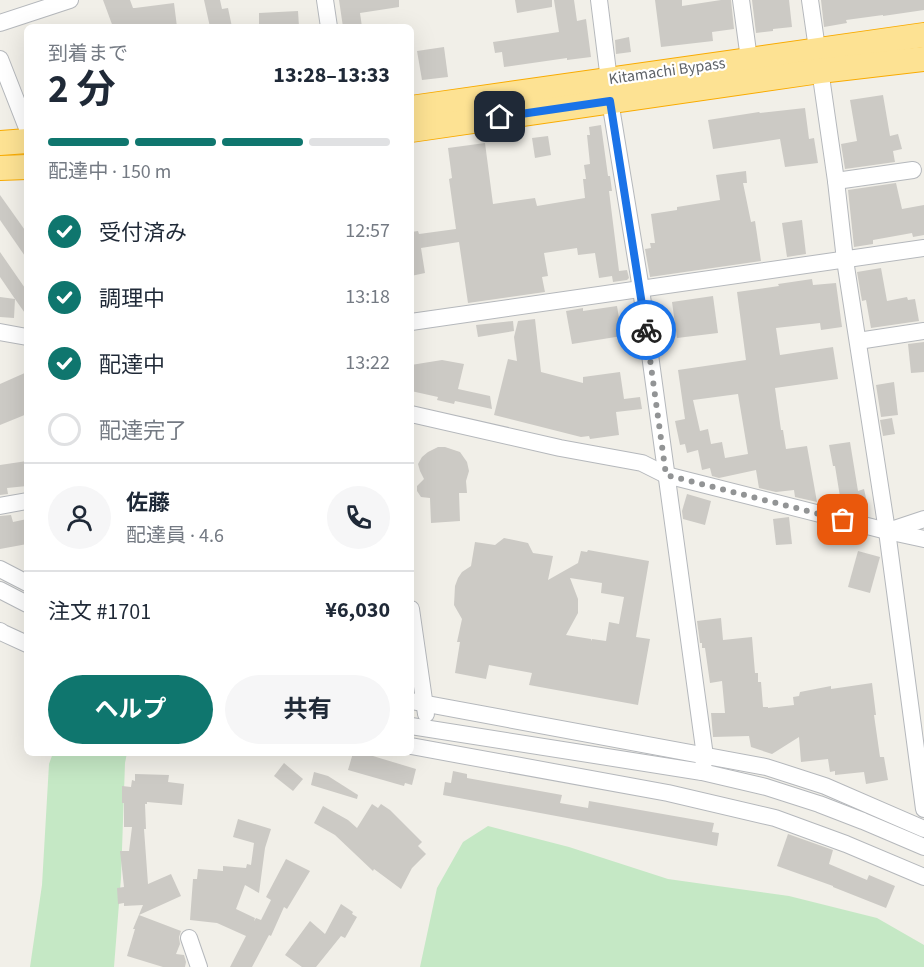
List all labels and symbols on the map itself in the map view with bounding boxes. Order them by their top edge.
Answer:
street label: Kitamachi Bypass [607,52,727,90]
pin [474,91,525,142]
courier [616,300,676,360]
pin [817,494,868,545]

